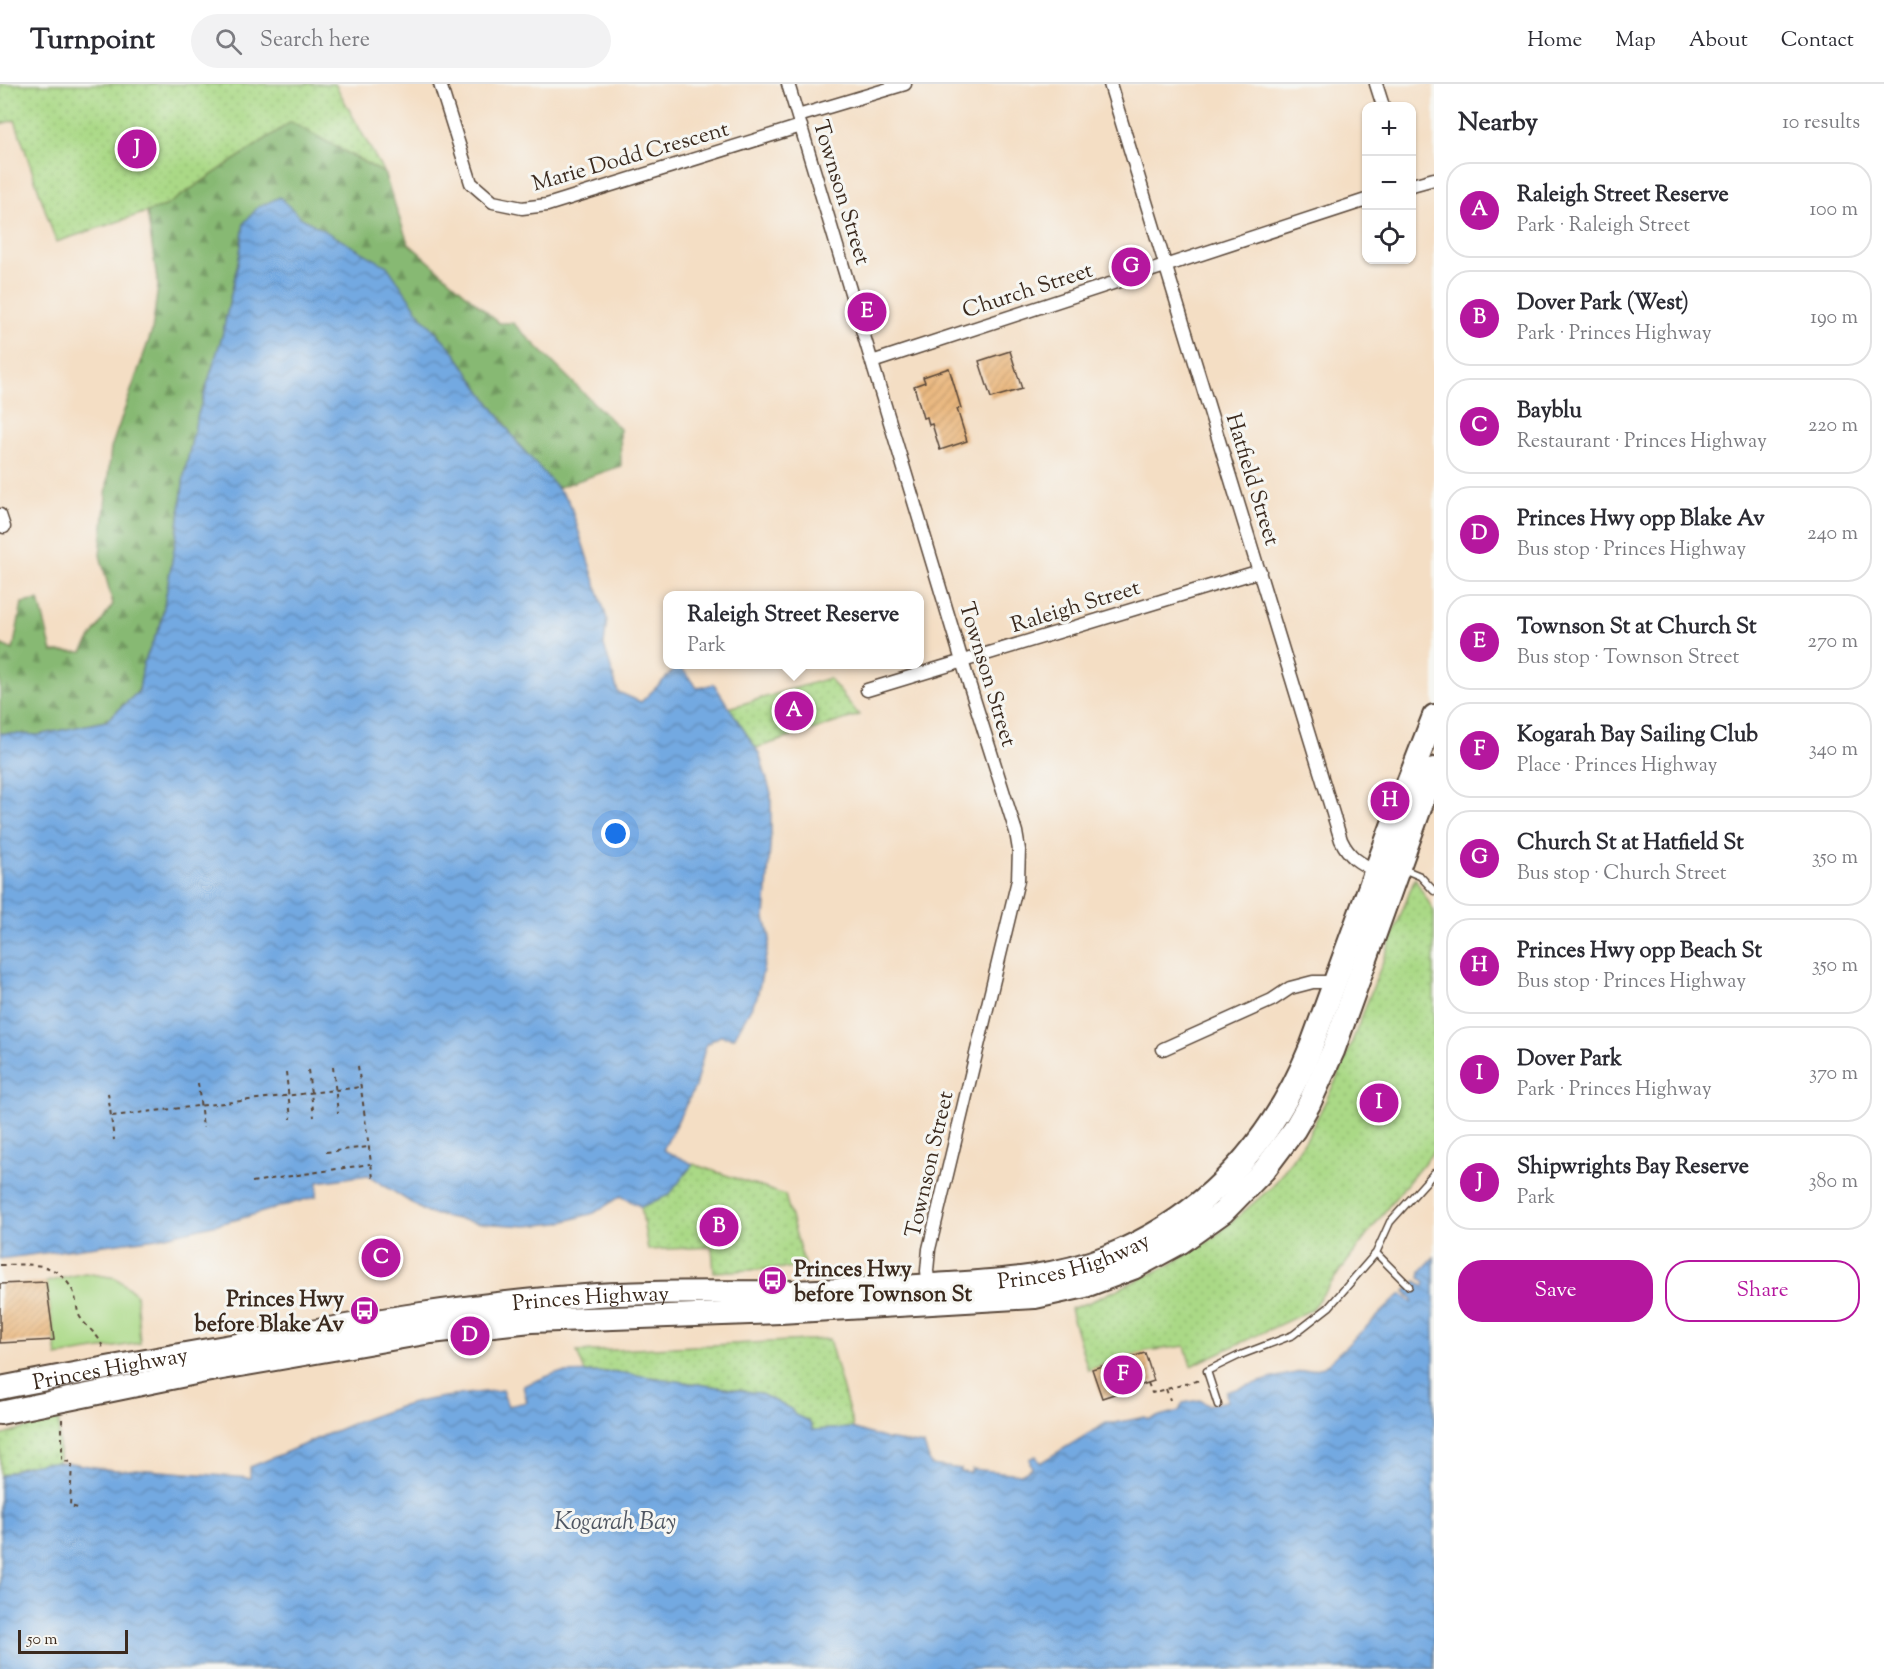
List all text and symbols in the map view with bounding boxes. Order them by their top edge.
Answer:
search box [191,14,611,68]
text: Turnpoint [30,21,155,61]
icon: search [212,25,245,58]
text: Search here [260,25,370,57]
text: Home [1527,26,1582,56]
text: Map [1615,26,1656,56]
text: About [1689,26,1748,56]
text: Contact [1781,26,1854,56]
map controls [1362,102,1416,264]
button: + [1362,102,1416,156]
text: Nearby [1458,105,1538,142]
text: 10 results [1782,109,1860,138]
street label: Marie Dodd Crescent [529,114,733,201]
street label: Townson Street [803,117,877,270]
pin: J [118,126,156,172]
button: − [1362,156,1416,210]
text: Raleigh Street Reserve [1517,180,1729,212]
text: A [1471,196,1488,225]
text: 100 m [1809,196,1858,225]
button: locate [1362,210,1416,264]
text: Park · Raleigh Street [1517,212,1690,241]
pin: G [1112,244,1150,290]
street label: Church Street [958,256,1098,328]
text: Dover Park (West) [1517,288,1689,320]
pin: E [848,290,886,334]
text: B [1473,304,1486,333]
text: 190 m [1810,304,1858,333]
text: Park · Princes Highway [1517,320,1712,349]
text: Bayblu [1517,396,1582,428]
street label: Hatfield Street [1216,410,1287,550]
text: C [1471,412,1488,441]
text: 220 m [1808,412,1858,441]
text: Restaurant · Princes Highway [1517,428,1767,457]
text: Princes Hwy opp Blake Av [1517,504,1765,536]
text: D [1472,520,1487,549]
text: 240 m [1807,520,1858,549]
text: Bus stop · Princes Highway [1517,536,1746,565]
street label: Raleigh Street [1007,573,1145,643]
popup [663,591,924,669]
street label: Townson Street [949,599,1023,752]
text: Raleigh Street Reserve [688,600,899,632]
text: Townson St at Church St [1517,612,1757,644]
text: E [1473,628,1486,657]
text: 270 m [1808,628,1858,657]
text: Park [688,632,726,661]
text: Bus stop · Townson Street [1517,644,1739,673]
pin: A [774,688,814,734]
text: Kogarah Bay Sailing Club [1517,720,1758,752]
text: F [1474,736,1485,765]
text: 340 m [1809,736,1858,765]
text: Place · Princes Highway [1517,752,1718,781]
pin: H [1370,778,1410,824]
your location [601,819,630,848]
text: Church St at Hatfield St [1517,828,1744,860]
text: G [1471,844,1488,873]
text: 350 m [1812,844,1858,873]
text: Bus stop · Church Street [1517,860,1727,889]
text: Princes Hwy opp Beach St [1517,936,1762,968]
text: H [1472,952,1487,981]
text: 350 m [1812,952,1858,981]
text: Bus stop · Princes Highway [1517,968,1746,997]
text: Dover Park [1517,1044,1622,1076]
text: I [1476,1060,1483,1089]
text: 370 m [1809,1060,1858,1089]
text: Park · Princes Highway [1517,1076,1712,1105]
pin: I [1360,1080,1398,1126]
street label: Townson Street [899,1088,963,1241]
text: Shipwrights Bay Reserve [1517,1152,1749,1184]
text: J [1477,1168,1482,1197]
text: 380 m [1809,1168,1858,1197]
text: Park [1517,1184,1555,1213]
pin: B [700,1204,738,1250]
street label: Princes Highway [996,1226,1156,1299]
pin: C [362,1236,400,1280]
place label: Princes Hwy before Townson St [793,1255,973,1312]
button: Save [1458,1260,1653,1322]
button: Share [1665,1260,1860,1322]
bus stop icon: Princes Hwy before Townson St [757,1265,789,1297]
street label: Princes Highway [511,1280,669,1321]
place label: Princes Hwy before Blake Av [194,1285,344,1342]
bus stop icon: Princes Hwy before Blake Av [349,1295,381,1327]
pin: D [450,1314,490,1358]
street label: Princes Highway [30,1341,191,1400]
pin: F [1104,1352,1142,1398]
water label: Kogarah Bay [554,1506,676,1540]
scale bar [18,1627,128,1654]
text: 50 m [27,1629,58,1652]

